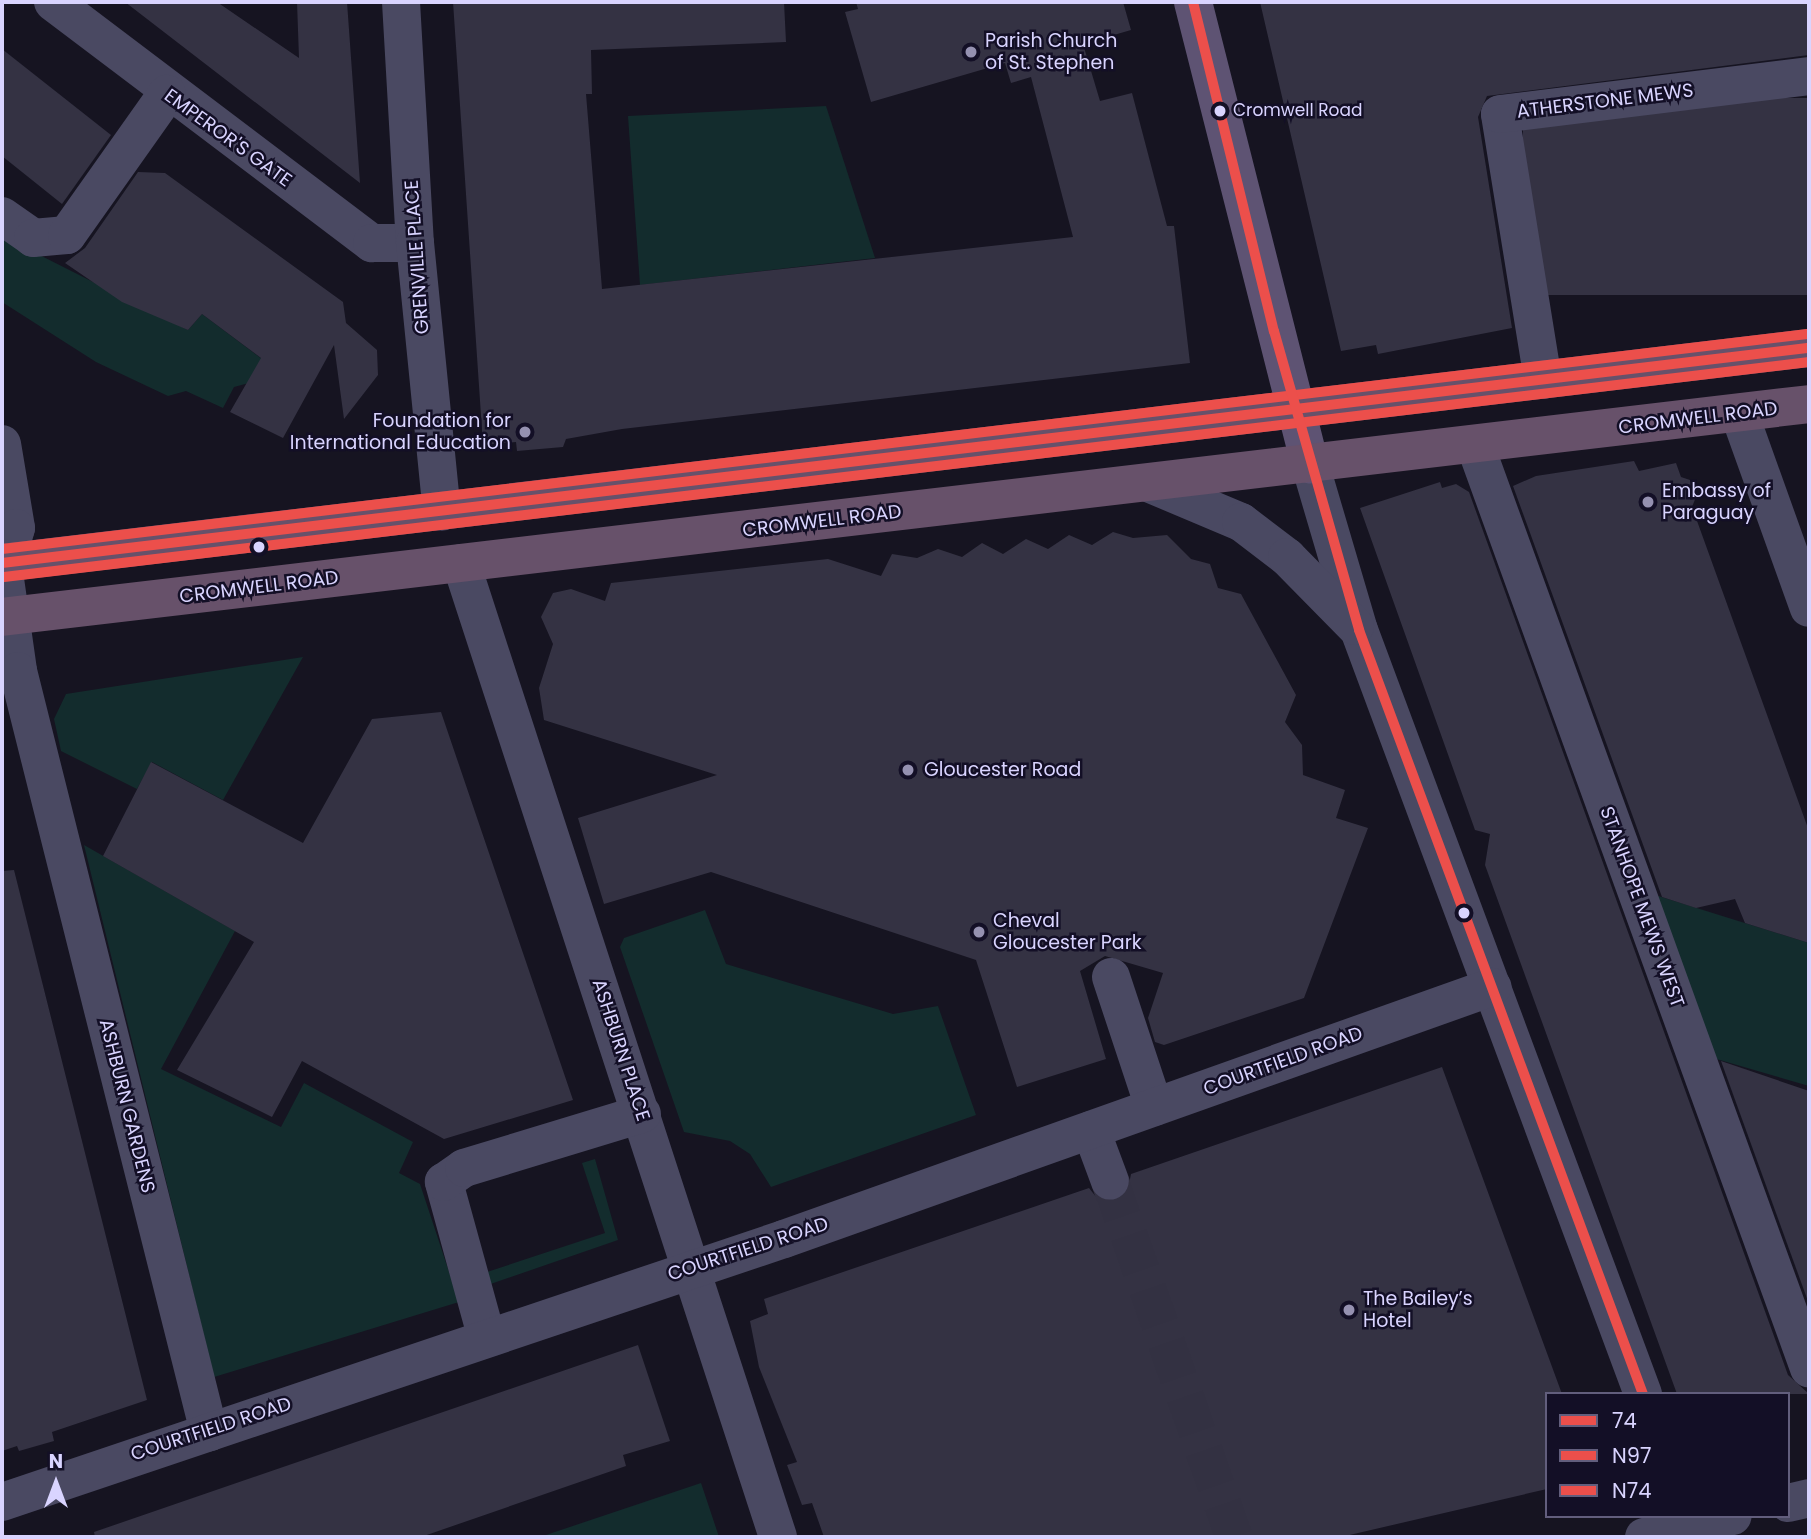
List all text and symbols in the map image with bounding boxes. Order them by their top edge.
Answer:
place label: Parish Church of St. Stephen [985,30,1118,74]
marker: Parish Church of St. Stephen [963,44,979,60]
street label: ATHERSTONE MEWS [1515,79,1695,123]
street label: EMPEROR'S GATE [160,84,296,192]
place label: Cromwell Road [1233,101,1362,121]
marker: Cromwell Road [1213,104,1227,118]
street label: GRENVILLE PLACE [400,179,434,335]
street label: CROMWELL ROAD [1617,397,1779,439]
place label: Foundation for International Education [290,410,511,454]
marker: Foundation for International Education [517,424,533,440]
place label: Embassy of Paraguay [1662,480,1771,524]
marker: Embassy of Paraguay [1640,494,1656,510]
street label: CROMWELL ROAD [741,500,903,542]
unlabelled marker [252,540,266,554]
street label: CROMWELL ROAD [178,566,340,608]
place label: Gloucester Road [924,759,1081,781]
marker: Gloucester Road [898,760,918,780]
street label: STANHOPE MEWS WEST [1595,803,1689,1011]
unlabelled marker [1457,906,1471,920]
place label: Cheval Gloucester Park [993,910,1142,954]
marker: Cheval Gloucester Park [971,924,987,940]
street label: ASHBURN PLACE [587,976,655,1124]
street label: ASHBURN GARDENS [94,1017,160,1195]
street label: COURTFIELD ROAD [1200,1022,1366,1100]
street label: COURTFIELD ROAD [665,1212,831,1286]
place label: The Bailey’s Hotel [1363,1288,1473,1332]
marker: The Bailey’s Hotel [1341,1302,1357,1318]
street label: COURTFIELD ROAD [128,1392,294,1466]
legend [1545,1392,1790,1518]
text: 74 [1612,1406,1637,1435]
text: N97 [1612,1441,1651,1470]
north arrow [21,1448,91,1518]
text: N [49,1448,63,1475]
text: N74 [1612,1476,1651,1505]

